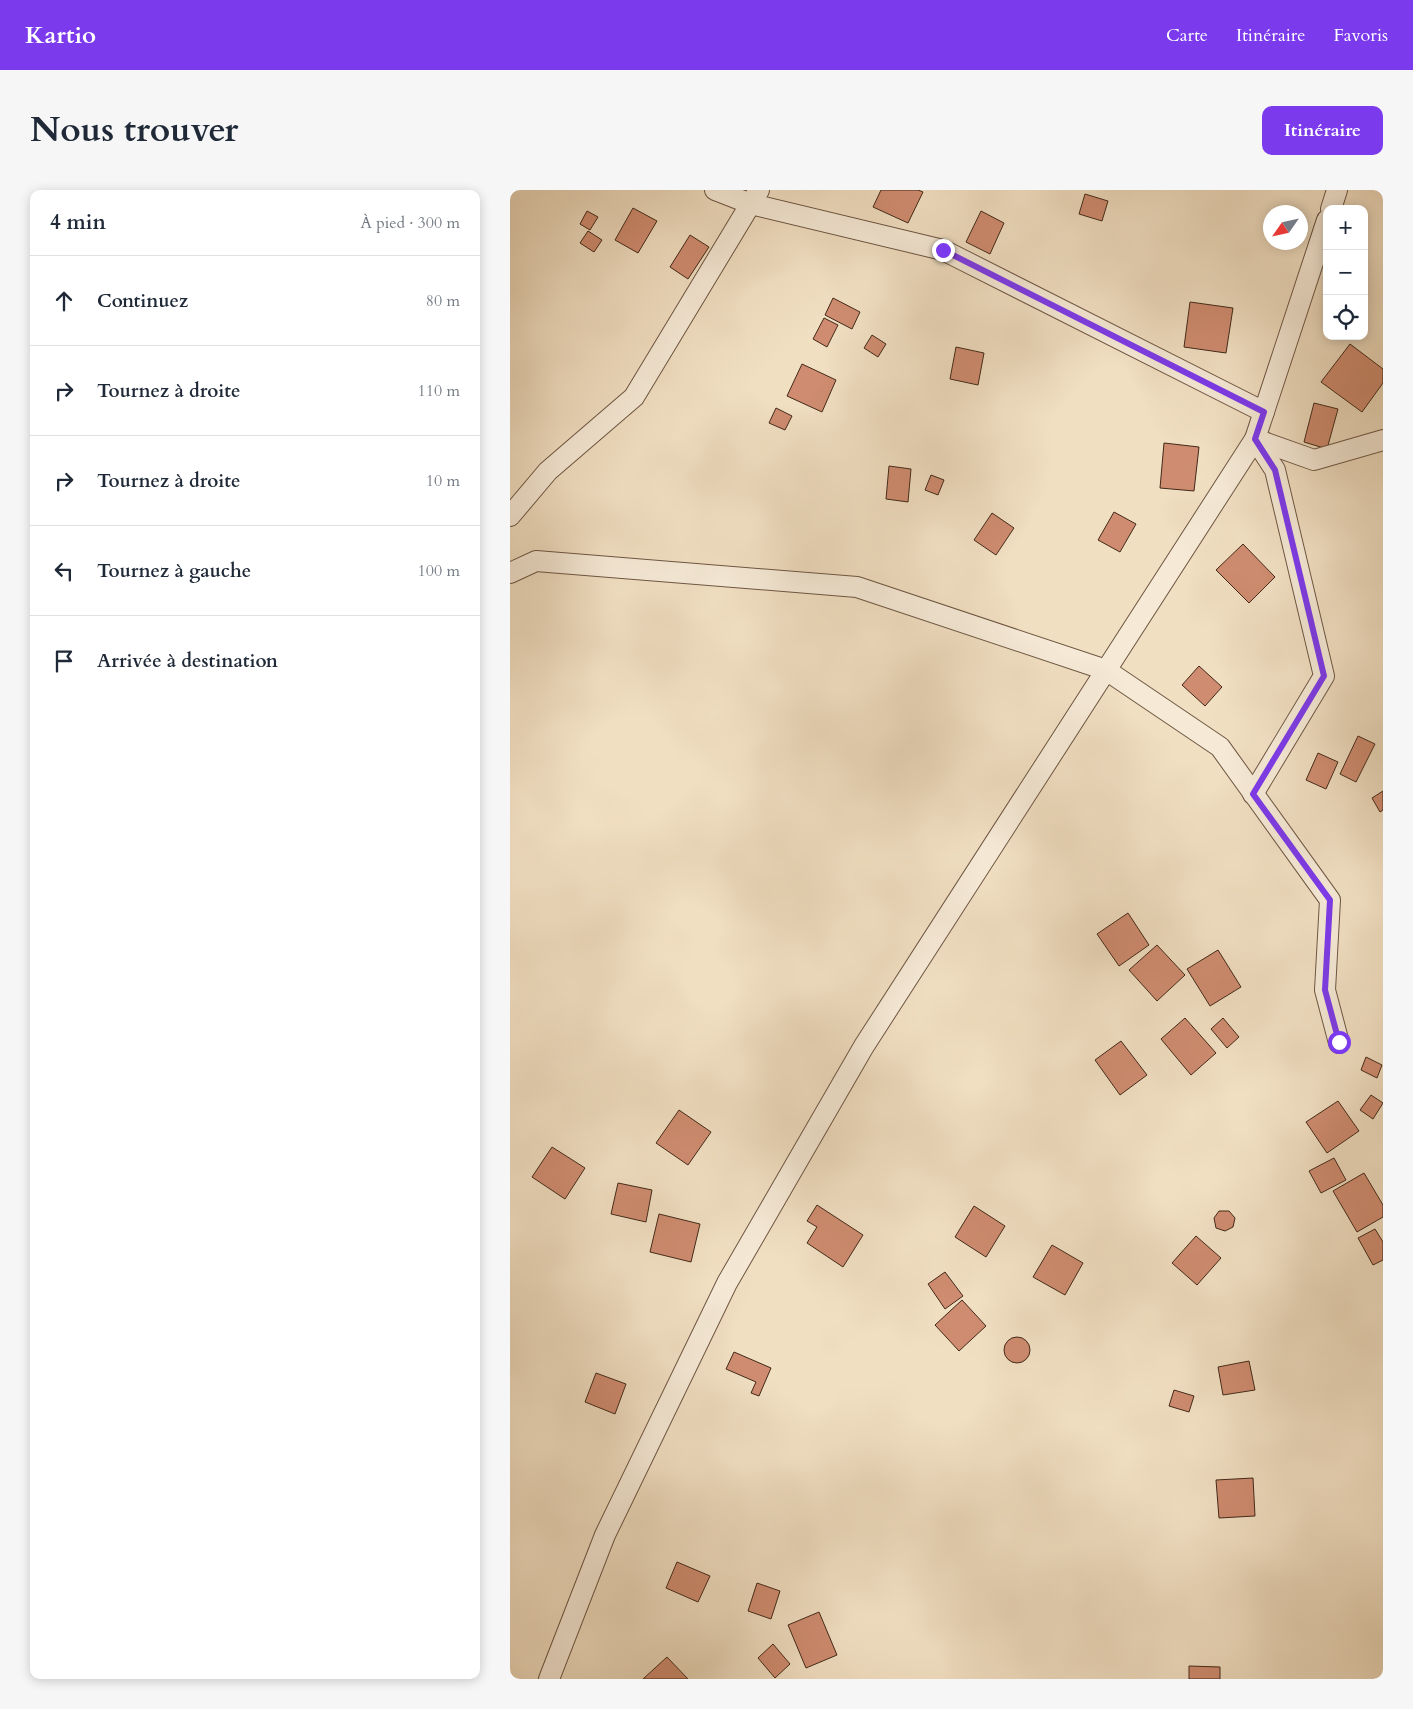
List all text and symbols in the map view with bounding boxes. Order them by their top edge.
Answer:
text: Kartio [25,19,96,52]
text: Carte [1166,23,1208,48]
text: Itinéraire [1236,23,1305,48]
text: Favoris [1333,23,1388,48]
text: Nous trouver [30,106,238,154]
button: Itinéraire [1262,106,1383,155]
north arrow [1263,205,1308,250]
map controls [1323,205,1368,340]
button: + [1323,205,1368,250]
text: 4 min [50,208,106,237]
text: À pied · 300 m [360,212,460,234]
route end [932,239,955,262]
button: − [1323,250,1368,295]
icon: ahead [50,287,78,315]
text: Continuez [97,288,188,314]
text: 80 m [426,290,460,312]
button: locate [1323,295,1368,340]
icon: right [50,377,78,405]
text: Tournez à droite [97,378,240,404]
text: 110 m [418,380,460,402]
icon: right [50,467,78,495]
text: Tournez à droite [97,468,240,494]
text: 10 m [426,470,460,492]
icon: left [50,557,78,585]
text: Tournez à gauche [97,558,251,584]
text: 100 m [418,560,460,582]
icon: arrive [50,647,78,675]
text: Arrivée à destination [97,648,278,674]
route start [1328,1031,1351,1054]

